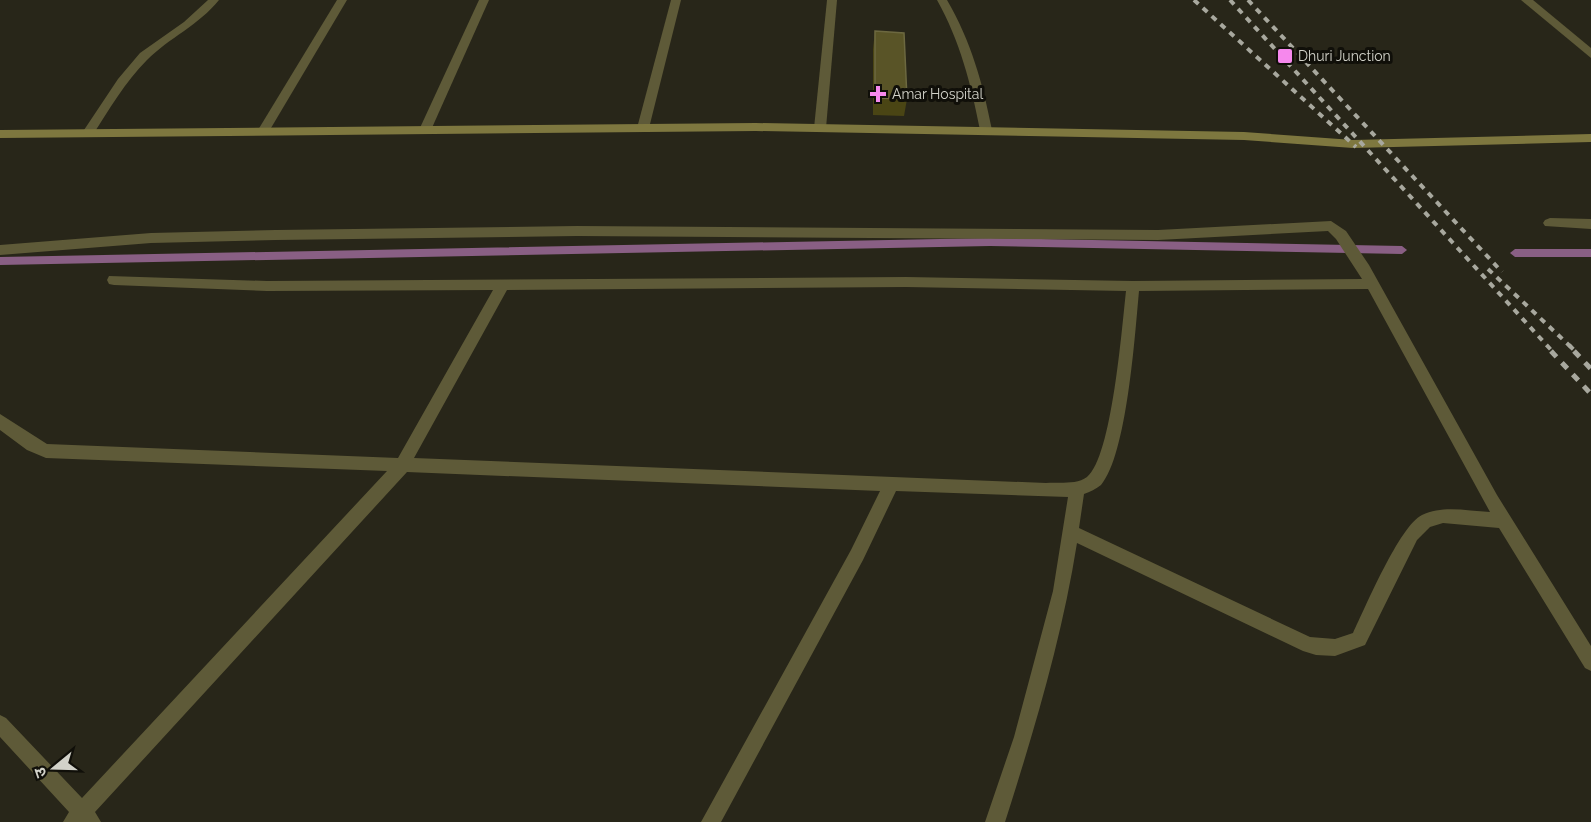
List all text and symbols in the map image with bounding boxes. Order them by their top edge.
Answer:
marker: Dhuri Junction [1276,47,1294,65]
place label: Dhuri Junction [1298,48,1391,64]
marker: Amar Hospital [869,85,887,103]
place label: Amar Hospital [892,86,983,102]
north arrow [24,738,84,798]
text: उ [30,765,51,780]

